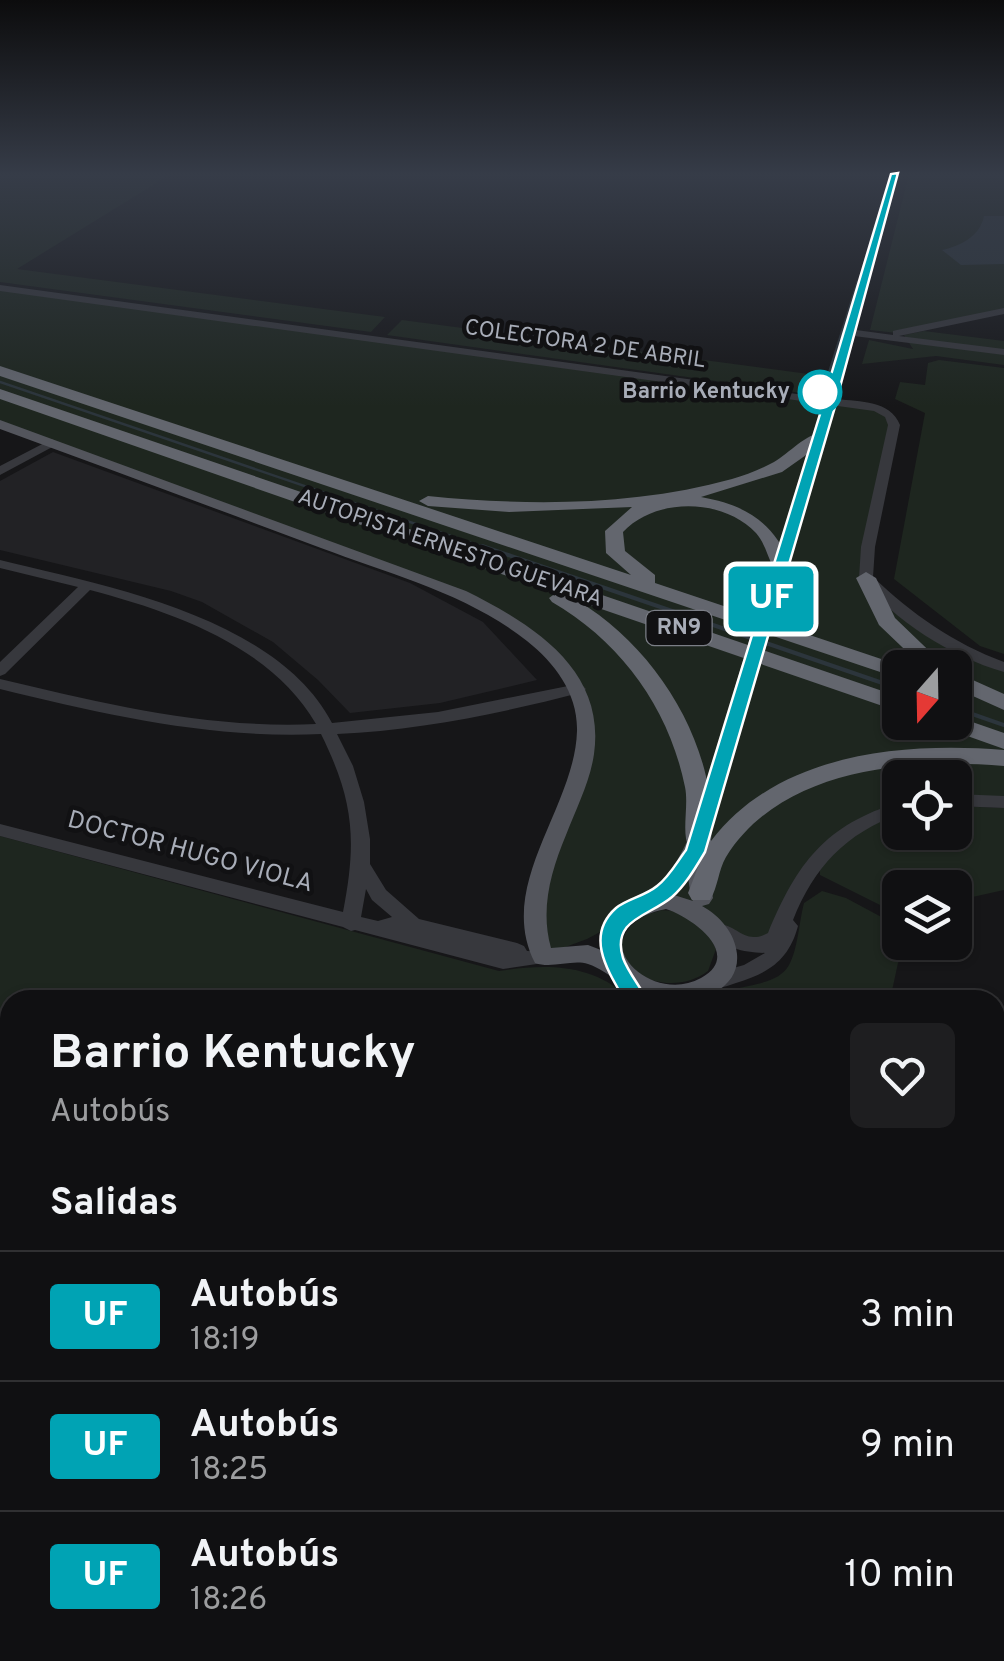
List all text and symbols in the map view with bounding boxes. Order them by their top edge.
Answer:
street label: COLECTORA 2 DE ABRIL [463,315,707,375]
marker: Barrio Kentucky [799,371,841,413]
place label: Barrio Kentucky [622,379,790,406]
street label: AUTOPISTA ERNESTO GUEVARA [294,484,606,614]
line badge: UF [726,566,816,632]
text: UF [748,577,794,621]
road number: RN9 [646,611,712,645]
north arrow [882,650,972,740]
map controls [882,650,972,960]
button: locate [882,760,972,850]
street label: DOCTOR HUGO VIOLA [64,805,316,901]
button: layers [882,870,972,960]
button: heart [850,1023,955,1128]
text: Barrio Kentucky [50,1025,416,1085]
text: Autobús [50,1093,170,1133]
text: Salidas [50,1180,178,1229]
text: Autobús [190,1272,339,1321]
text: 3 min [860,1292,955,1341]
text: UF [82,1294,128,1338]
text: 18:19 [190,1321,260,1361]
text: Autobús [190,1402,339,1451]
text: 9 min [860,1422,955,1471]
text: UF [82,1424,128,1468]
text: 18:25 [190,1451,268,1491]
text: Autobús [190,1532,339,1581]
text: 10 min [844,1552,955,1601]
text: UF [82,1554,128,1598]
text: 18:26 [190,1581,267,1621]

